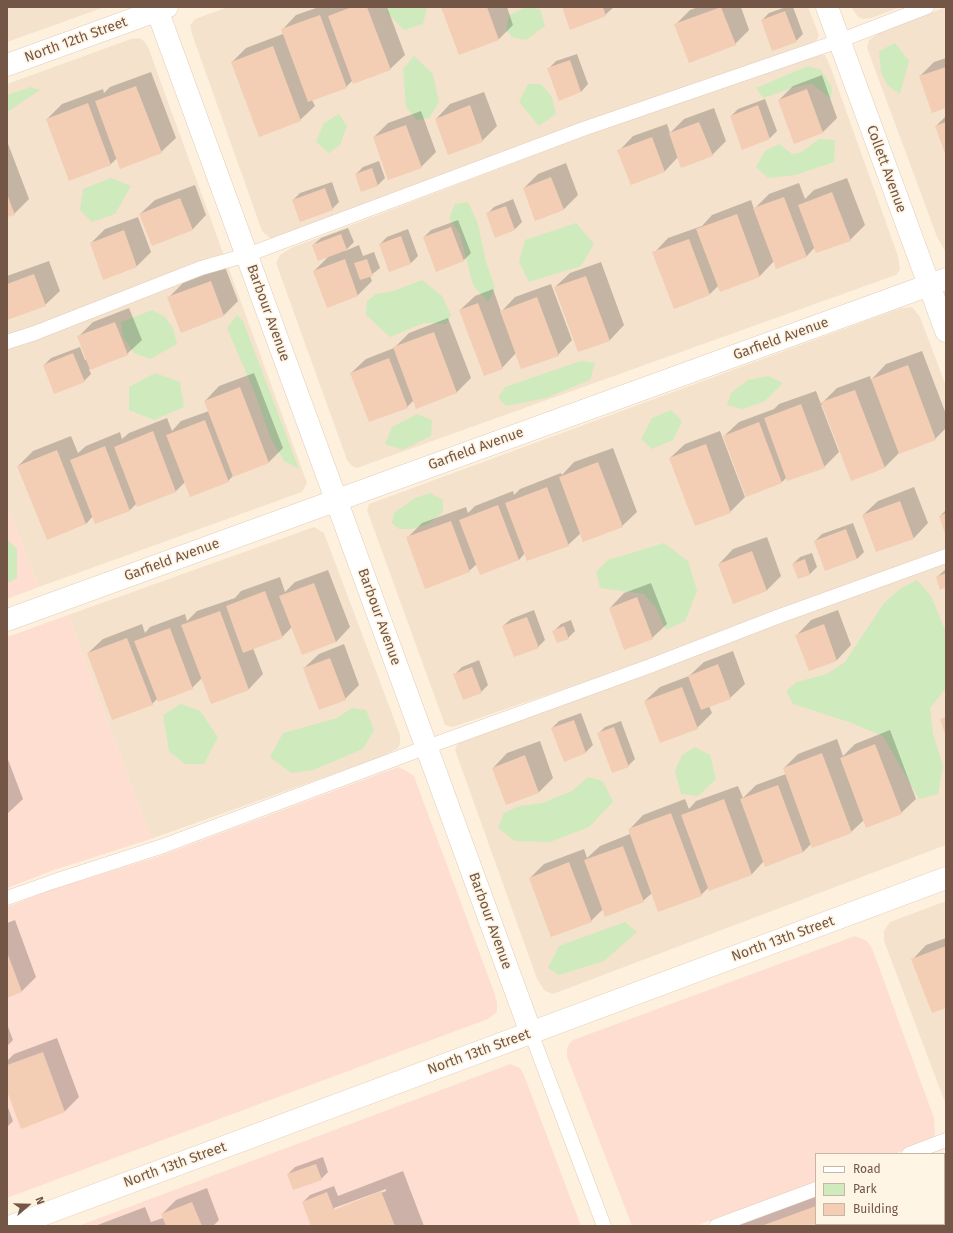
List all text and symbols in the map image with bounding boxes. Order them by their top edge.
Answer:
street label: North 12th Street [22,14,130,66]
street label: Collett Avenue [862,123,910,215]
street label: Barbour Avenue [243,262,293,364]
street label: Garfield Avenue [731,314,831,364]
street label: Garfield Avenue [426,424,526,474]
street label: Garfield Avenue [122,535,222,585]
street label: Barbour Avenue [354,566,404,668]
street label: Barbour Avenue [465,870,515,972]
street label: North 13th Street [729,913,837,965]
street label: North 13th Street [425,1026,533,1078]
street label: North 13th Street [121,1139,229,1191]
legend [815,1153,945,1225]
text: Road [853,1162,881,1176]
text: Park [853,1182,877,1196]
north arrow [8,1185,48,1225]
text: N [32,1195,47,1206]
text: Building [853,1202,898,1216]

